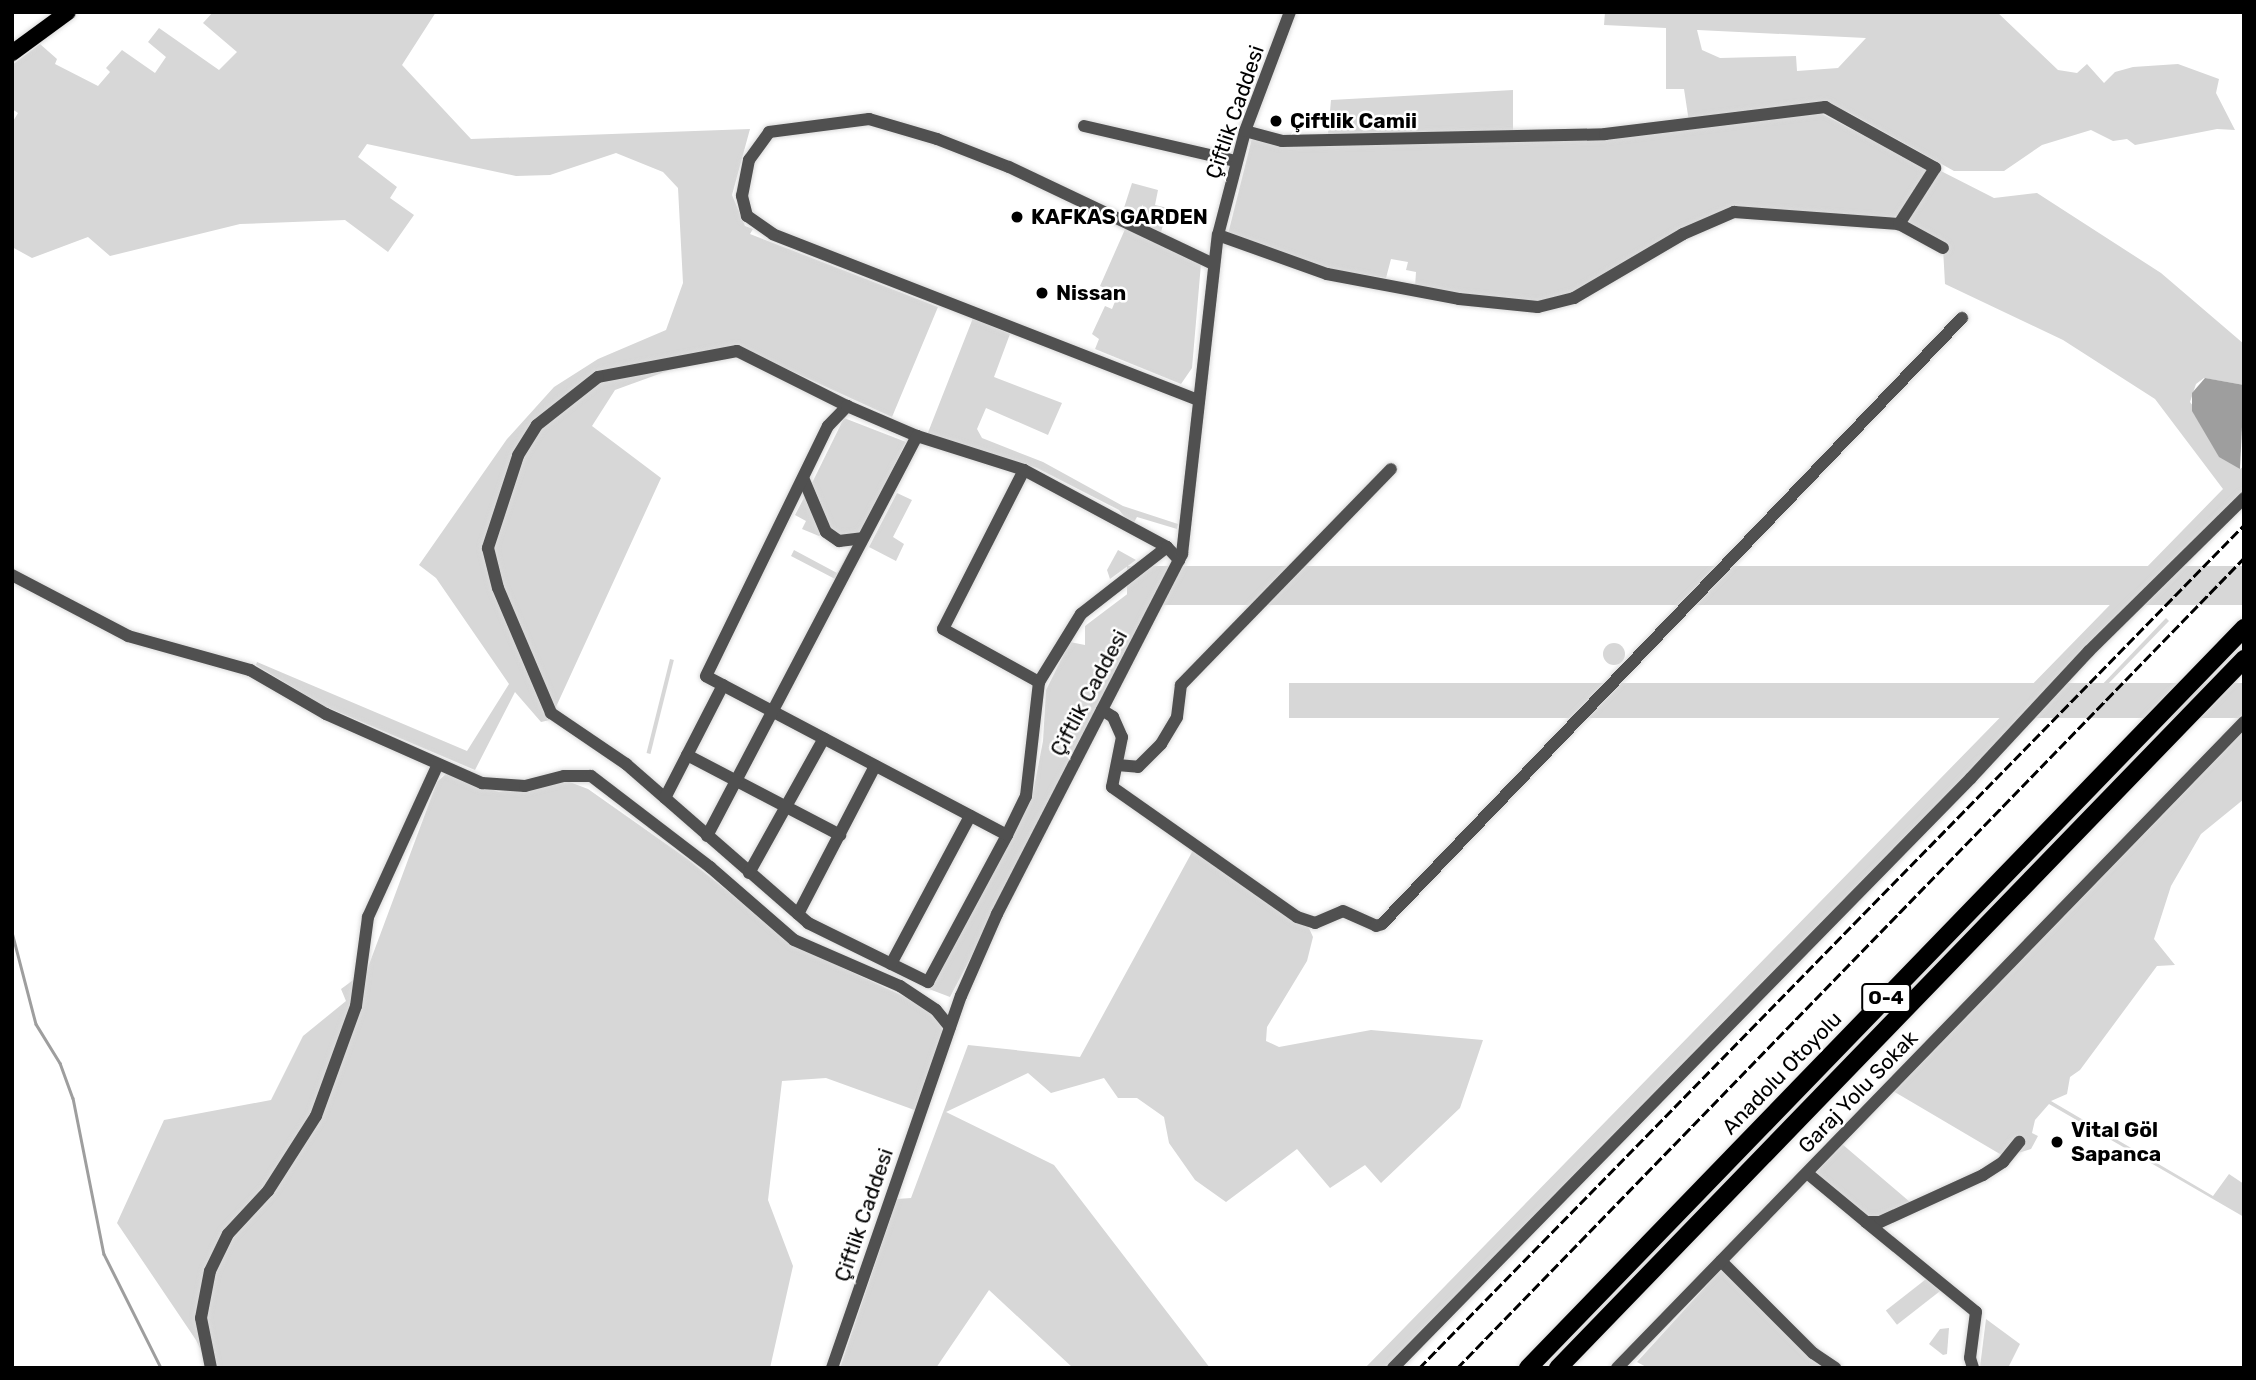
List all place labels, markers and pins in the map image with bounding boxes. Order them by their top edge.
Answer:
place label: Çiftlik Camii [1290,108,1417,134]
marker: Çiftlik Camii [1268,113,1284,129]
place label: KAFKAS GARDEN [1031,204,1208,230]
marker: KAFKAS GARDEN [1009,209,1025,225]
place label: Nissan [1056,280,1126,306]
marker: Nissan [1034,285,1050,301]
place label: Vital Göl Sapanca [2071,1117,2161,1167]
marker: Vital Göl Sapanca [2049,1134,2065,1150]

